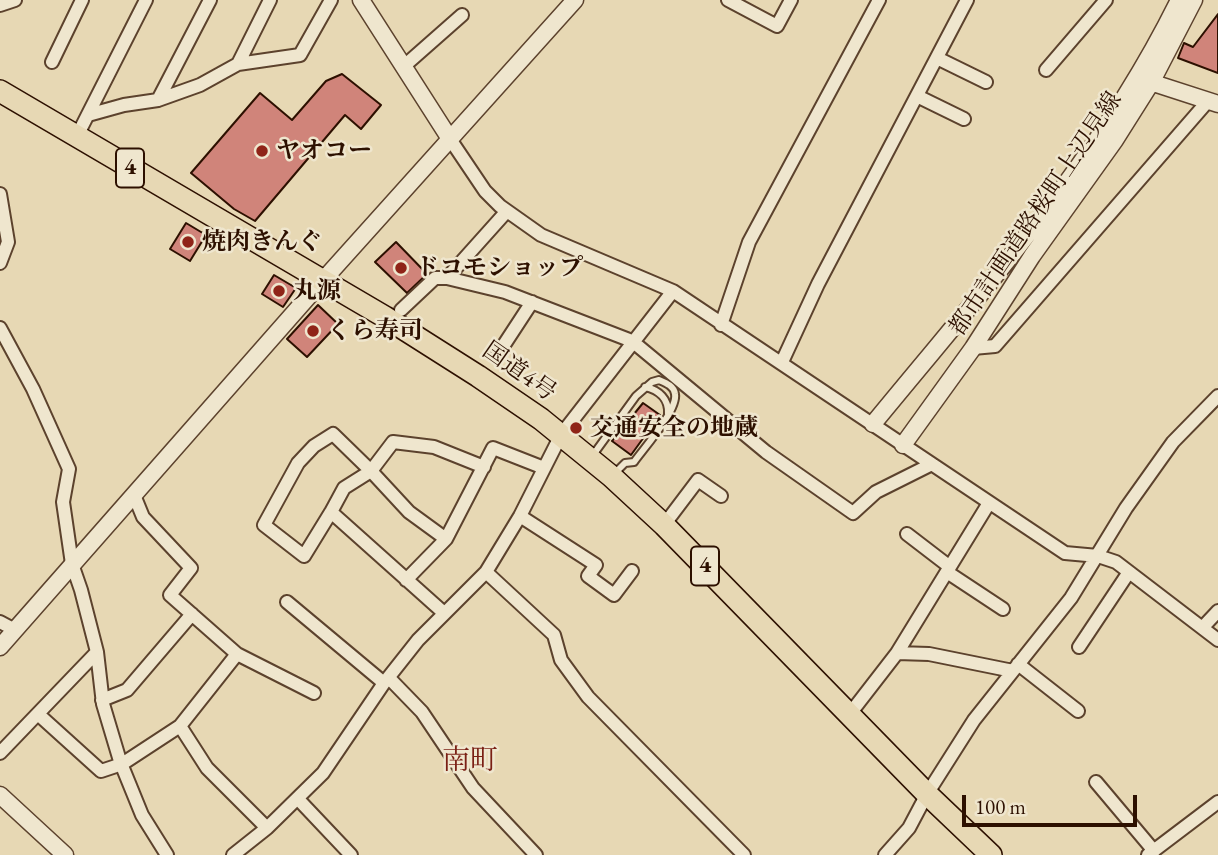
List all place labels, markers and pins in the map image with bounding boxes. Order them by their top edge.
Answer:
place label: ヤオコー [276,137,372,165]
marker: ヤオコー [254,143,270,159]
place label: 焼肉きんぐ [202,228,322,256]
marker: 焼肉きんぐ [180,234,196,250]
place label: ドコモショップ [415,254,583,282]
marker: ドコモショップ [393,260,409,276]
place label: 丸源 [293,277,341,305]
marker: 丸源 [271,283,287,299]
place label: くら寿司 [327,317,423,345]
marker: くら寿司 [305,323,321,339]
place label: 交通安全の地蔵 [590,414,758,442]
marker: 交通安全の地蔵 [568,420,584,436]

